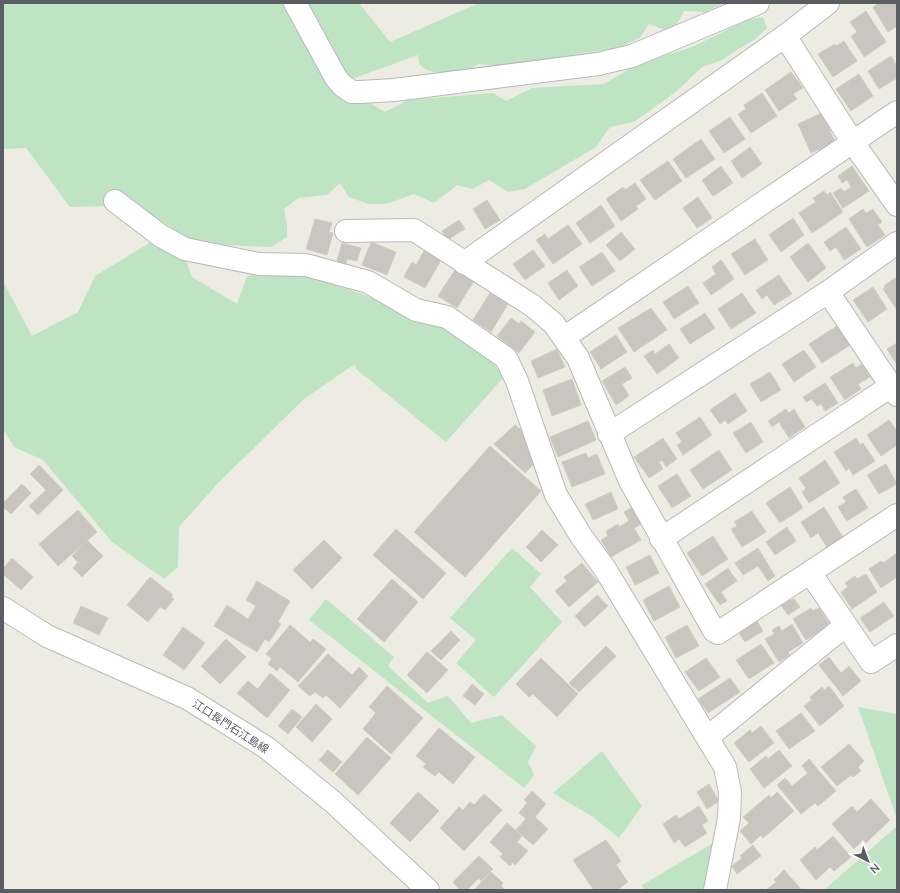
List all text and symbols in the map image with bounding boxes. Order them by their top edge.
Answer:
street label: 江口長門石江島線 [191,697,271,755]
north arrow [848,841,888,881]
text: N [868,861,883,876]

